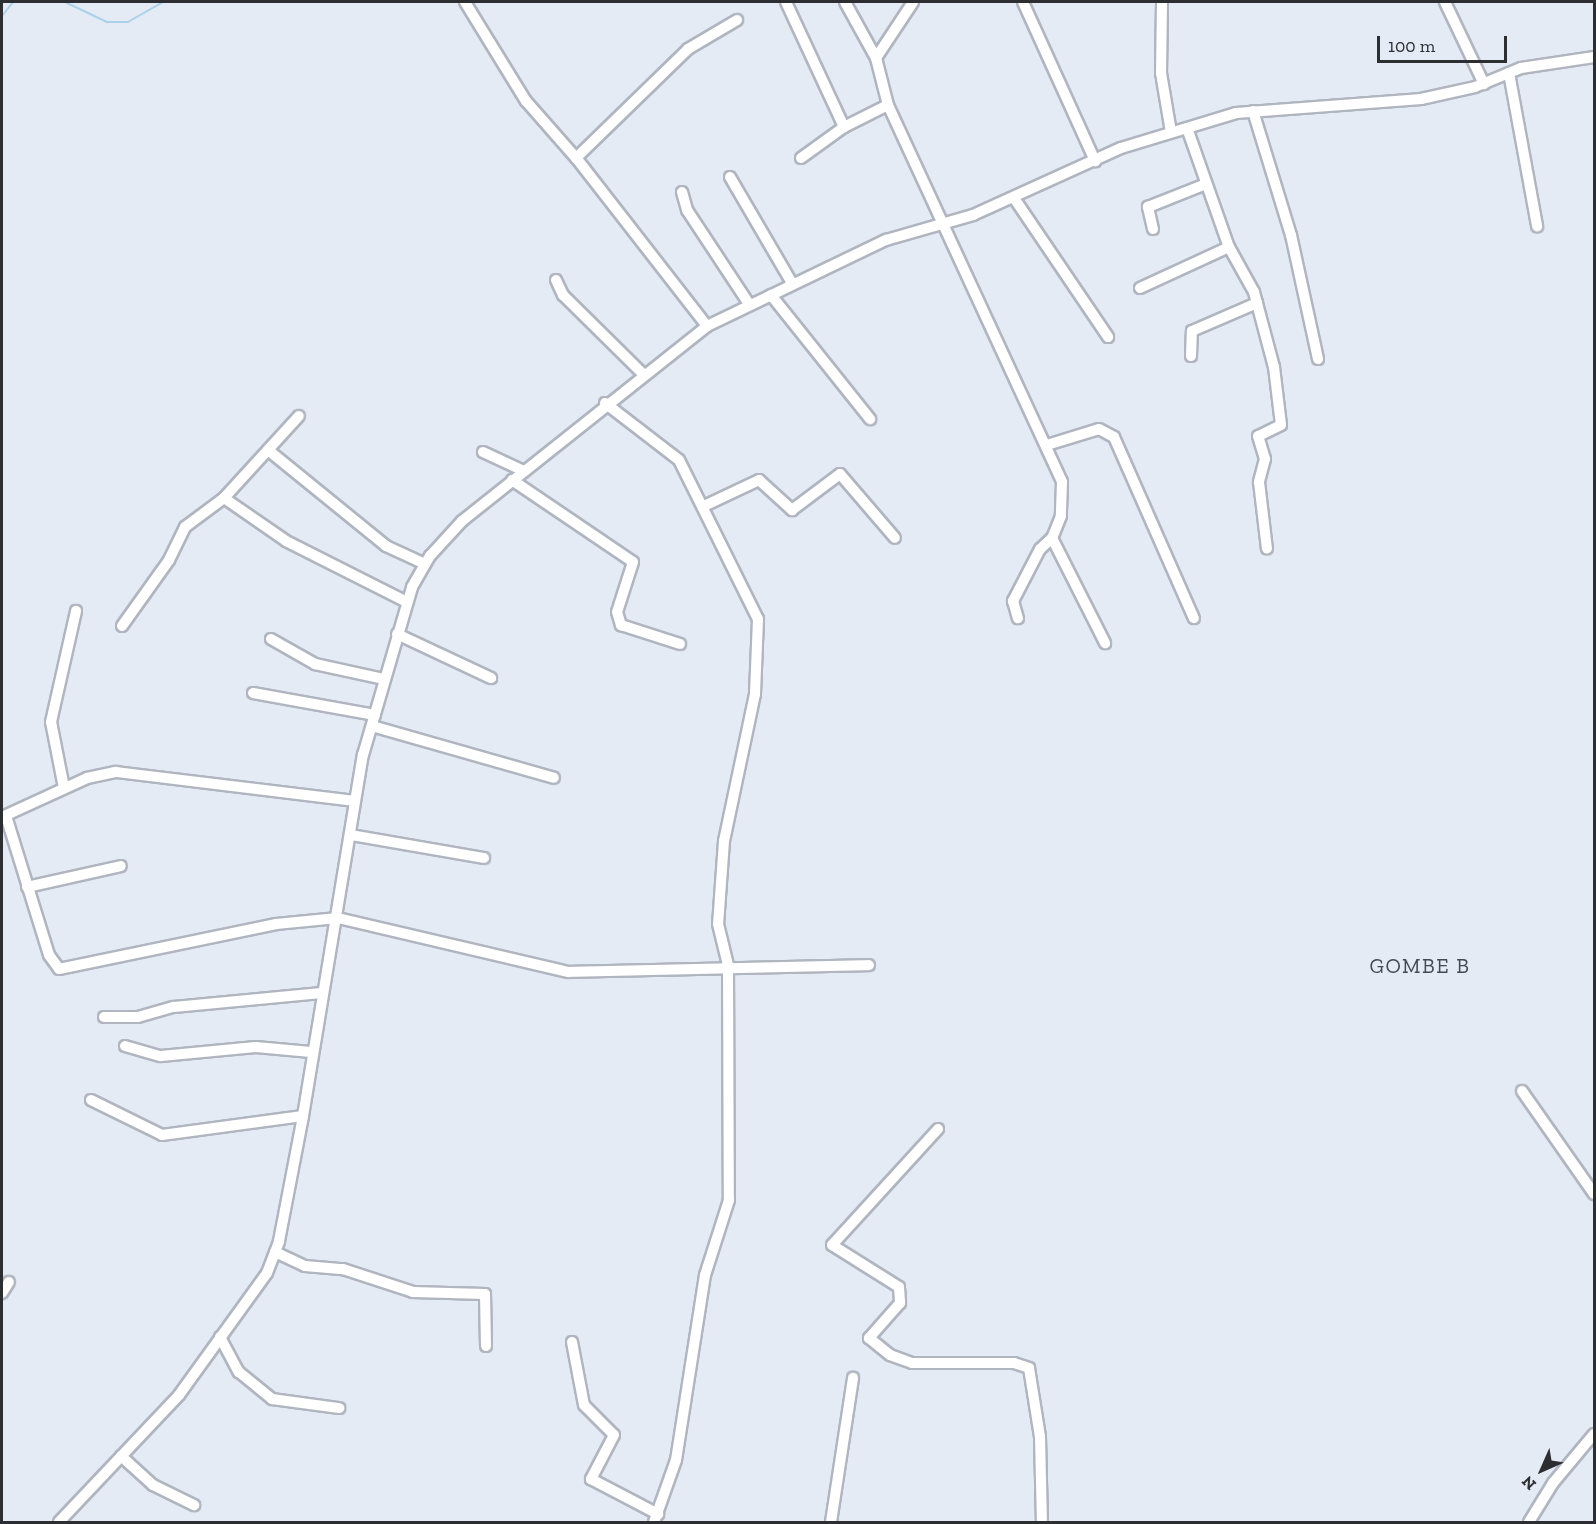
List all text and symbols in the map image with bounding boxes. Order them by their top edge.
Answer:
scale bar [1380,24,1510,62]
text: 100 m [1388,35,1435,57]
district label: GOMBE B [1369,953,1471,979]
north arrow [1512,1440,1572,1500]
text: N [1518,1472,1540,1494]

